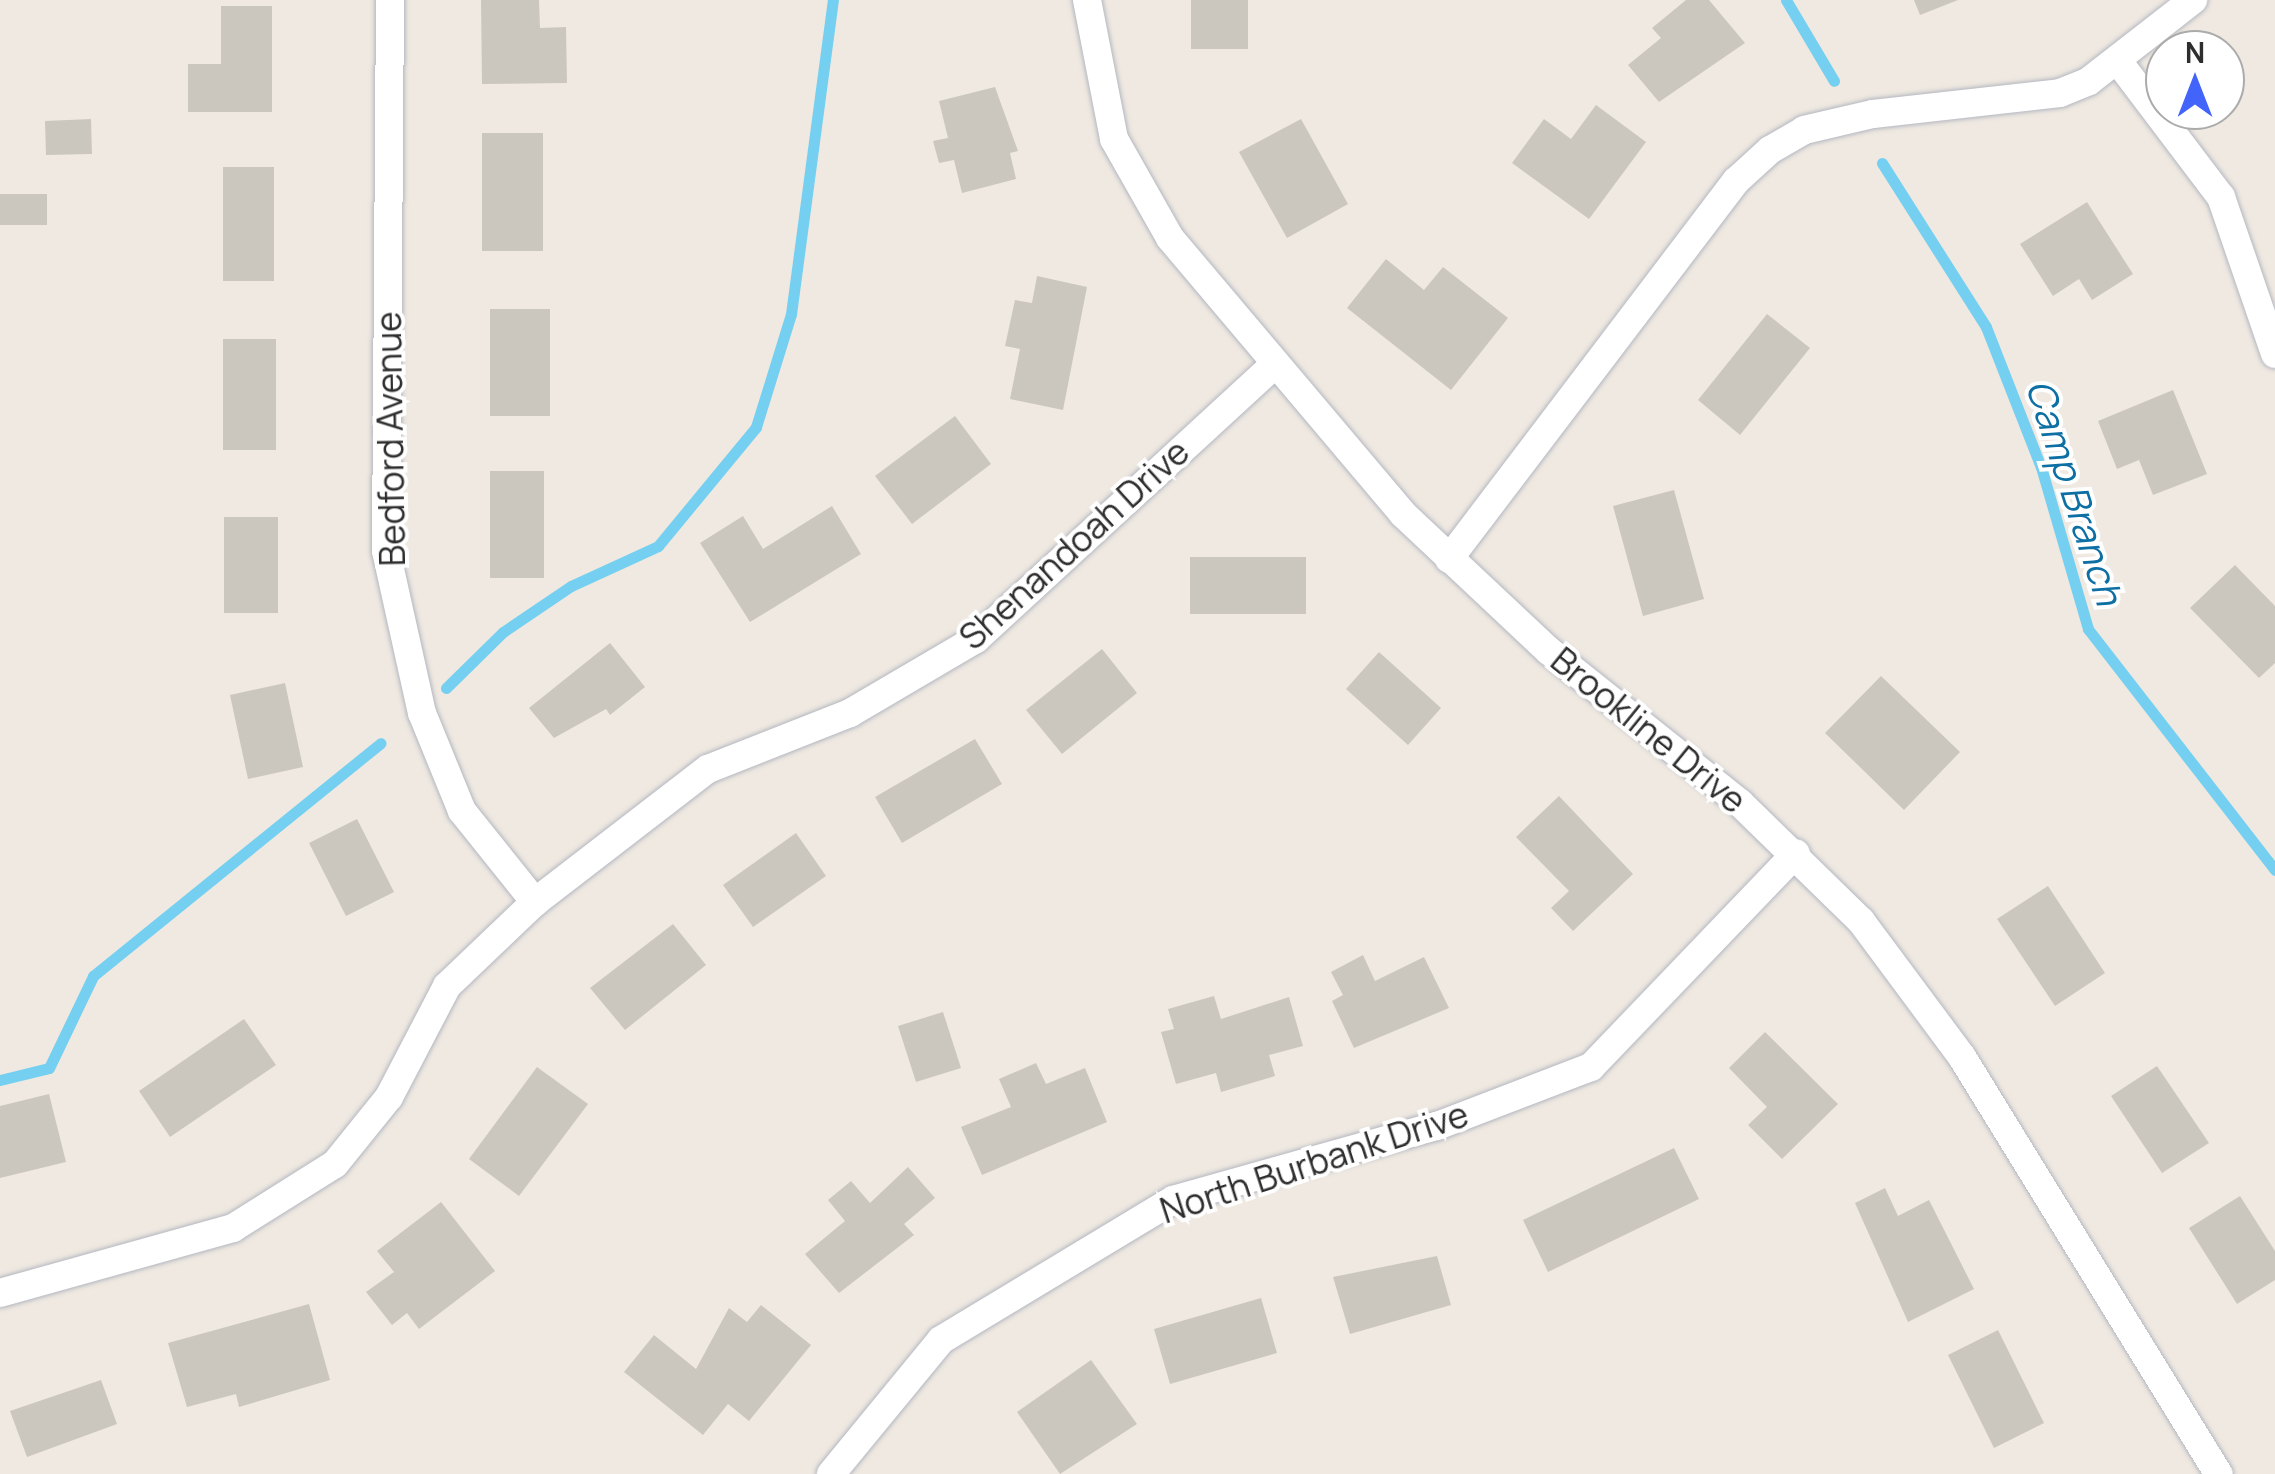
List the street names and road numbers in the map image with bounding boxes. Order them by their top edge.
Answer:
street label: Bedford Avenue [367,311,413,567]
street label: Shenandoah Drive [951,430,1197,658]
street label: Brookline Drive [1543,639,1755,821]
street label: North Burbank Drive [1155,1092,1473,1232]

